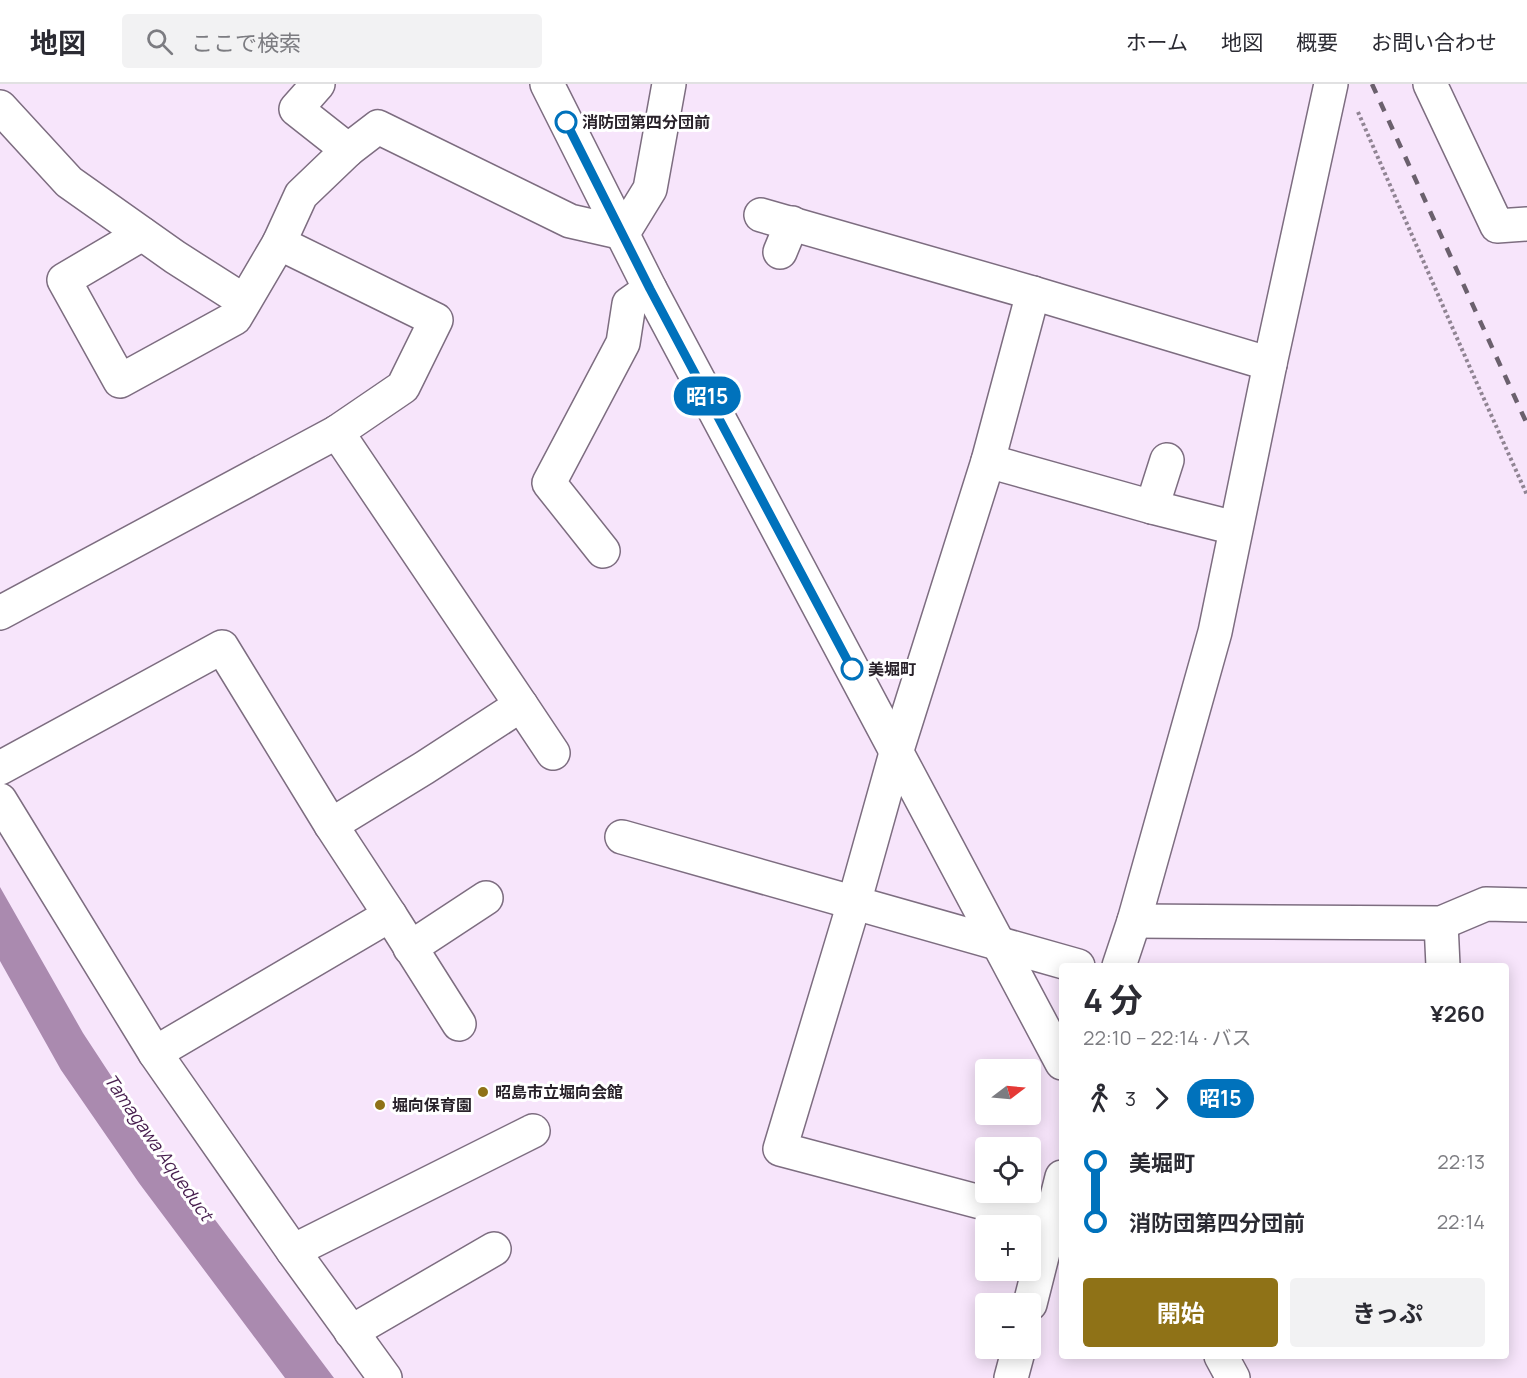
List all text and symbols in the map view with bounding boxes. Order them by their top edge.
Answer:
search box [122,14,542,68]
text: 地図 [30,23,86,61]
icon: search [143,25,176,58]
text: ここで検索 [191,28,301,58]
text: ホーム [1126,28,1188,56]
text: 地図 [1221,28,1263,56]
text: 概要 [1296,28,1338,56]
text: お問い合わせ [1371,28,1497,56]
marker: 消防団第四分団前 [555,111,577,133]
place label: 消防団第四分団前 [582,111,710,133]
line badge: 昭15 [672,376,742,416]
text: 昭15 [686,382,728,410]
marker: 美堀町 [841,658,863,680]
place label: 美堀町 [868,658,916,680]
text: 4 分 [1083,977,1143,1022]
text: ¥260 [1430,999,1485,1029]
text: 22:10 – 22:14 · バス [1083,1024,1251,1051]
north arrow [975,1059,1041,1125]
map controls [975,1059,1041,1359]
water label: Tamagawa Aqueduct [99,1069,220,1226]
place label: 昭島市立堀向会館 [495,1081,623,1103]
icon: walk [1083,1082,1116,1115]
icon: forward [1145,1082,1178,1115]
text: 昭15 [1199,1084,1242,1112]
marker: 昭島市立堀向会館 [476,1085,490,1099]
text: 3 [1125,1085,1136,1112]
place label: 堀向保育園 [392,1094,472,1116]
marker: 堀向保育園 [373,1098,387,1112]
button: locate [975,1137,1041,1203]
text: 美堀町 [1129,1148,1195,1178]
text: 22:13 [1437,1148,1485,1175]
text: 消防団第四分団前 [1129,1208,1305,1238]
text: 22:14 [1437,1208,1485,1235]
button: + [975,1215,1041,1281]
button: 開始 [1083,1278,1278,1347]
button: きっぷ [1290,1278,1485,1347]
button: − [975,1293,1041,1359]

